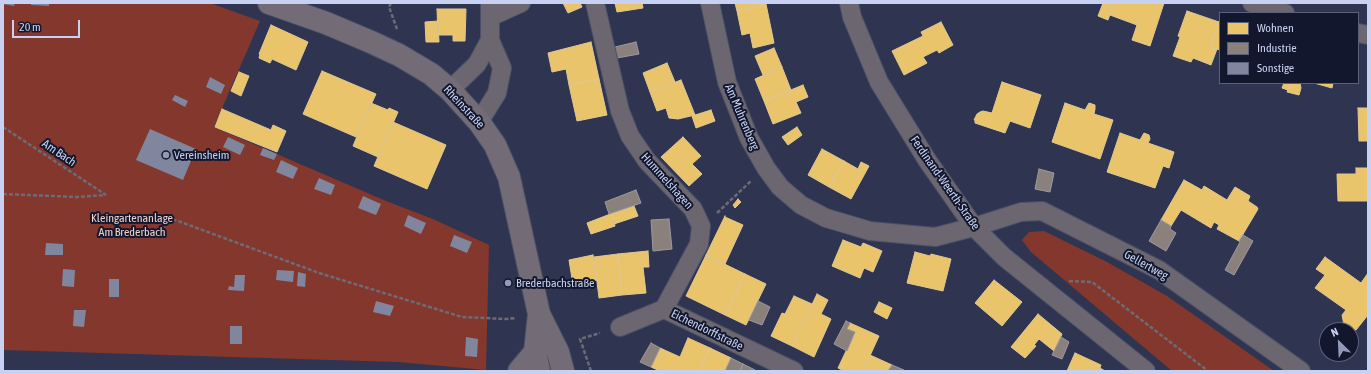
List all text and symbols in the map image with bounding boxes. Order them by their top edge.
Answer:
scale bar [14,12,82,38]
legend [1219,12,1359,84]
text: 20 m [19,20,41,34]
text: Wohnen [1257,21,1294,35]
text: Industrie [1257,41,1297,55]
text: Sonstige [1257,61,1294,75]
street label: Am Muhrenberg [722,82,762,152]
street label: Rheinstraße [440,83,488,131]
street label: Ferdinand-Weerth-Straße [907,133,983,233]
street label: Am Bach [39,136,79,170]
place label: Vereinsheim [174,148,229,162]
marker: Vereinsheim [161,150,171,160]
street label: Hummelshagen [638,150,696,212]
park label: Kleingartenanlage Am Brederbach [91,211,173,239]
street label: Gellertweg [1122,247,1170,283]
place label: Brederbachstraße [516,276,594,290]
marker: Brederbachstraße [503,278,513,288]
street label: Eichendorffstraße [669,306,745,354]
north arrow [1319,322,1359,362]
text: N [1329,325,1340,339]

